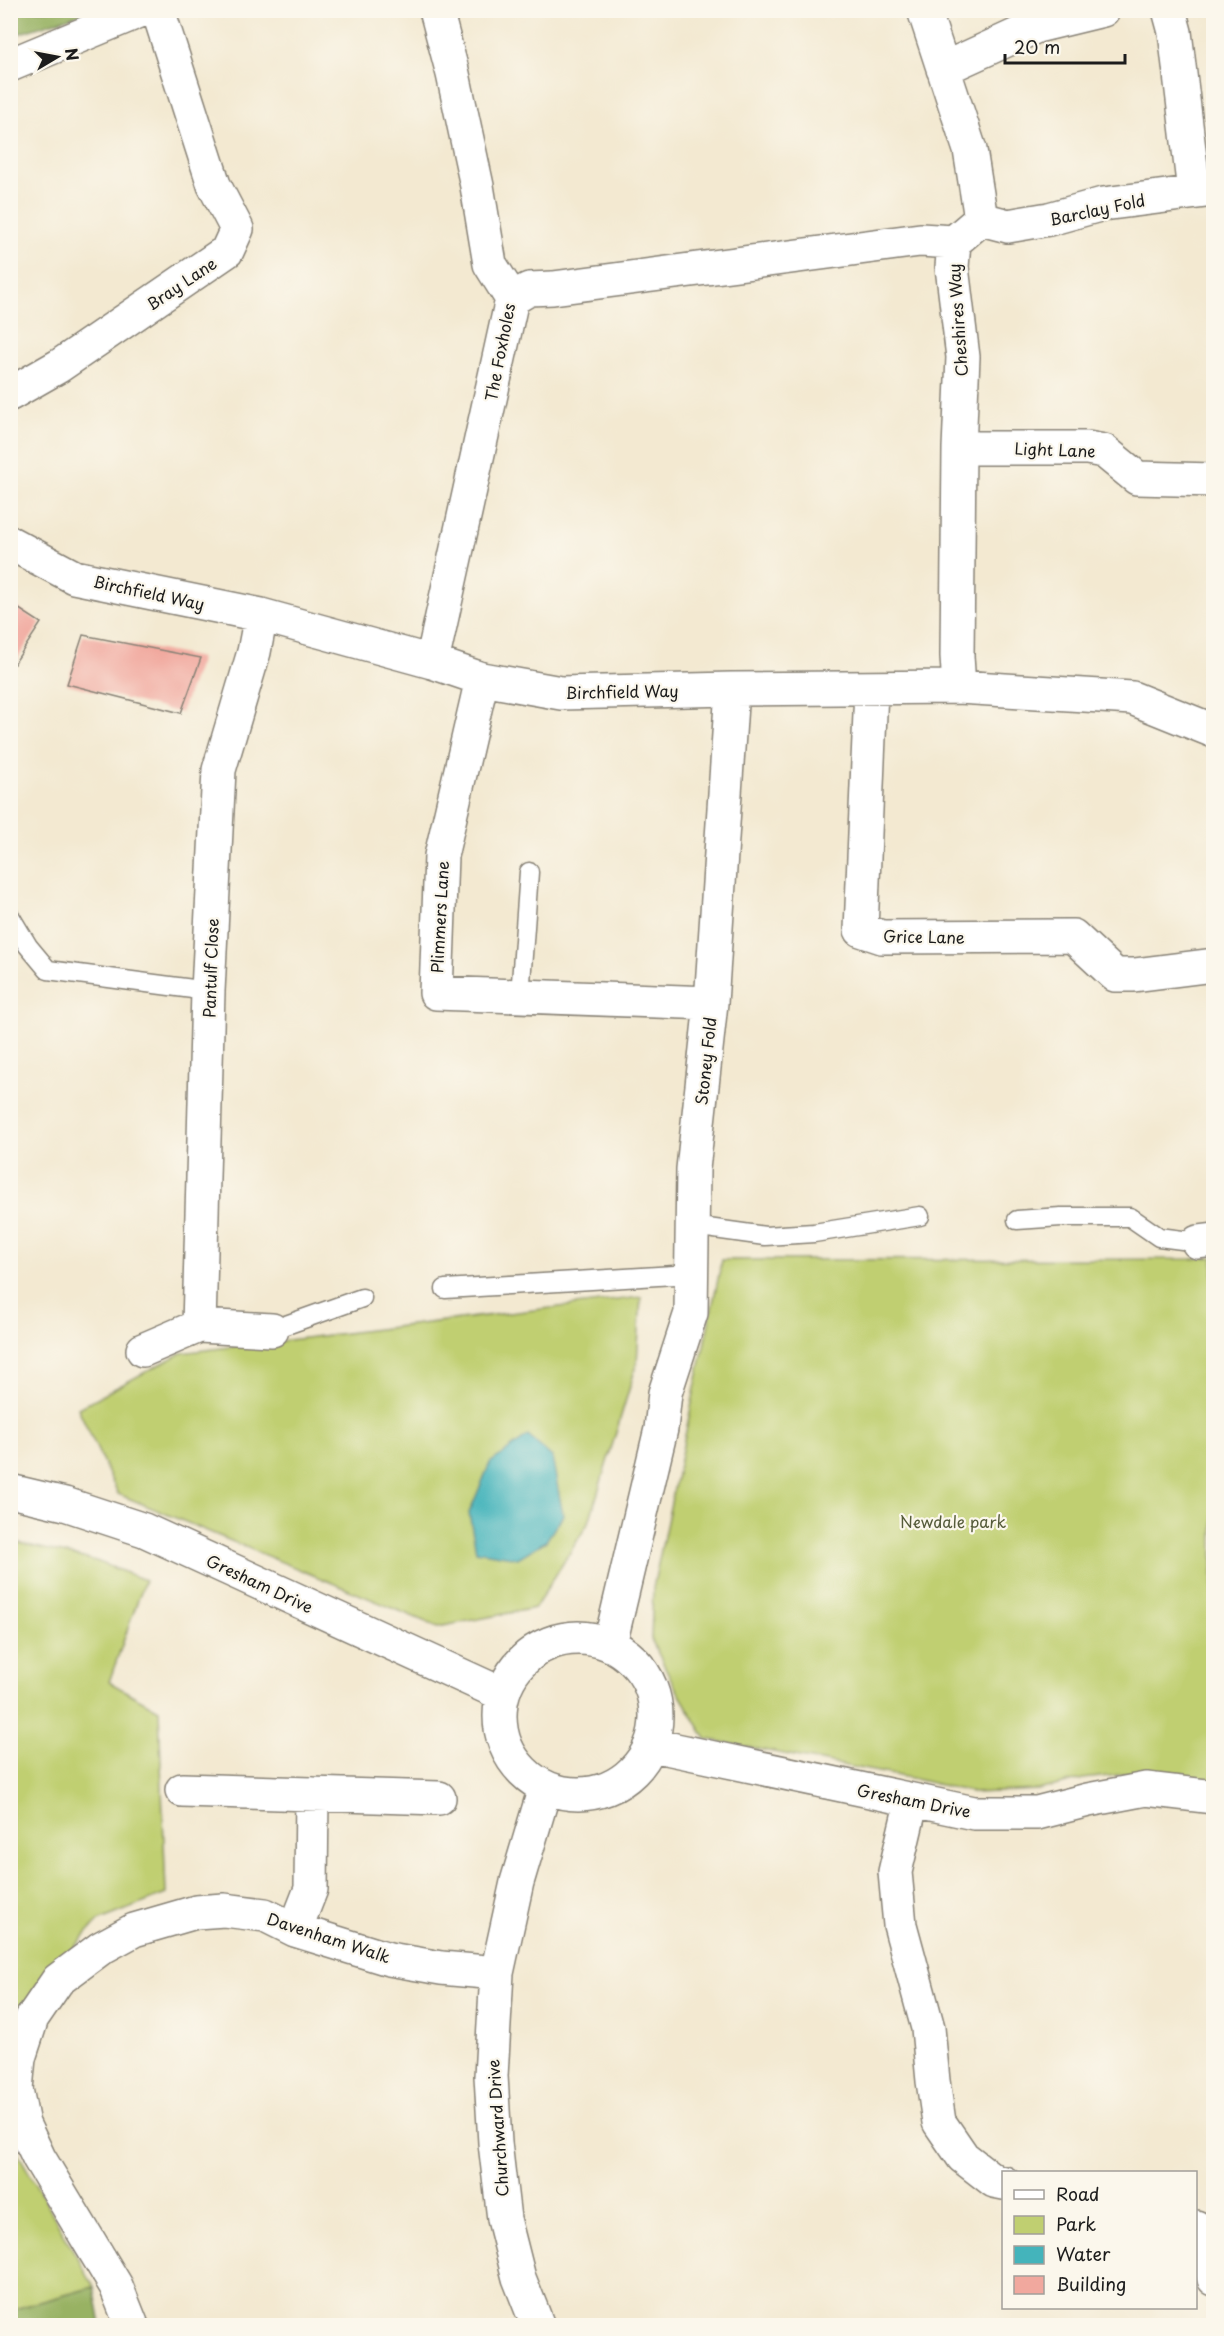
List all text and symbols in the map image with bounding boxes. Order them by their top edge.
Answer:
north arrow [27,27,87,87]
scale bar [1005,27,1125,65]
text: 20 m [1014,33,1060,60]
text: N [60,46,86,63]
street label: Barclay Fold [1047,187,1147,231]
street label: Bray Lane [141,251,221,315]
street label: Cheshires Way [941,263,973,377]
street label: The Foxholes [478,301,520,403]
street label: Light Lane [1014,436,1096,462]
street label: Birchfield Way [91,568,207,616]
street label: Birchfield Way [565,678,679,704]
street label: Plimmers Lane [424,860,454,974]
street label: Pantulf Close [196,918,224,1018]
street label: Grice Lane [883,923,965,949]
street label: Stoney Fold [688,1016,722,1106]
park label: Newdale park [900,1509,1006,1533]
street label: Gresham Drive [203,1548,317,1618]
street label: Gresham Drive [855,1777,973,1823]
street label: Davenham Walk [264,1906,394,1968]
street label: Churchward Drive [480,2058,514,2198]
legend [1002,2171,1197,2309]
text: Road [1056,2180,1100,2207]
text: Park [1056,2210,1096,2237]
text: Water [1056,2240,1111,2267]
text: Building [1056,2270,1126,2297]

